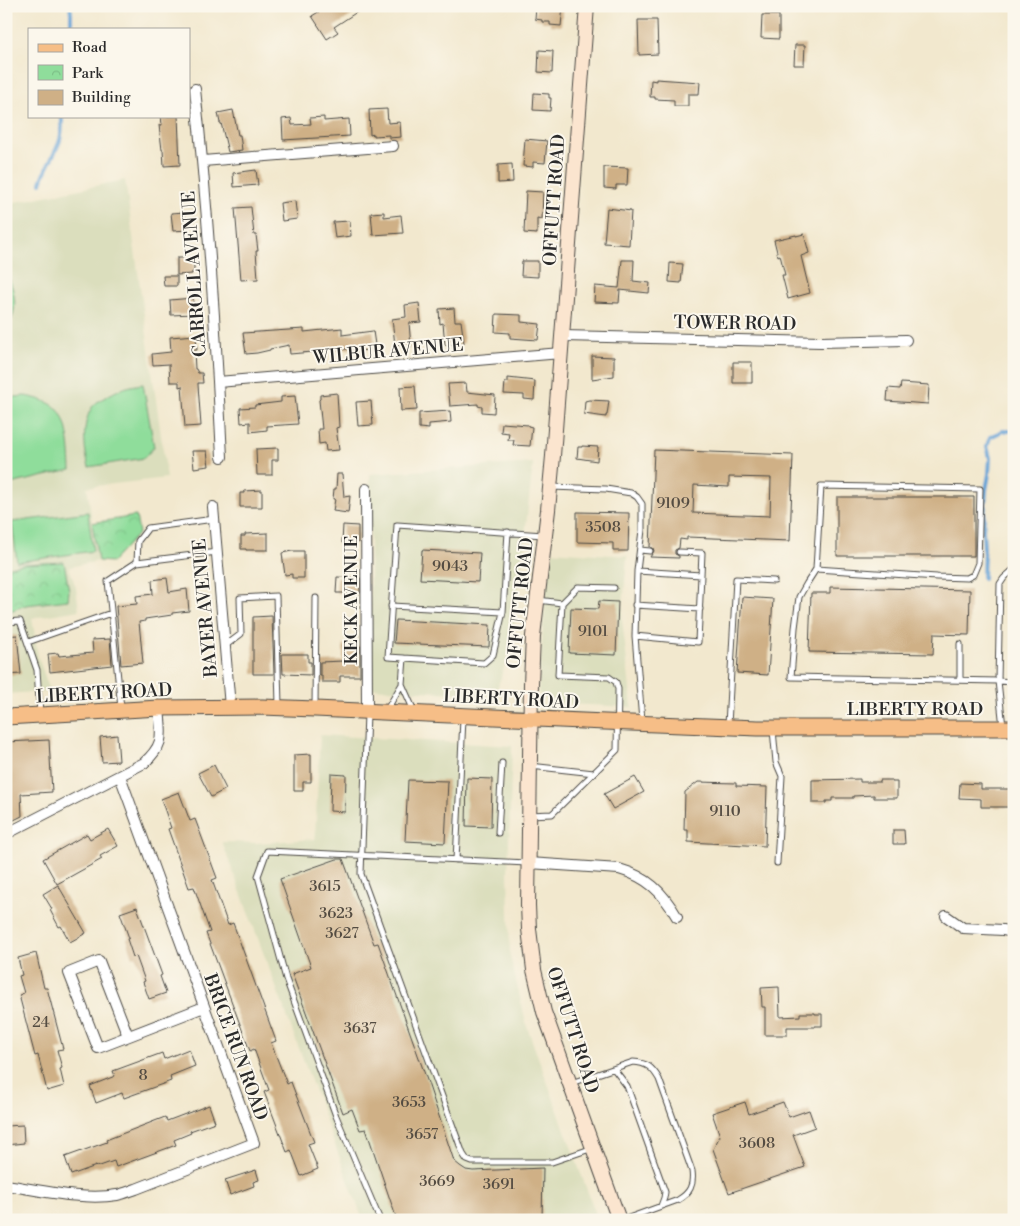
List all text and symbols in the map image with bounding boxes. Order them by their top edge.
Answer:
legend [28,28,190,118]
text: Road [72,38,107,57]
text: Park [72,64,104,83]
text: Building [71,88,131,107]
street label: OFFUTT ROAD [538,133,571,267]
street label: CARROLL AVENUE [177,190,212,358]
street label: TOWER ROAD [674,311,796,336]
street label: WILBUR AVENUE [311,333,464,370]
house number: 9109 [656,494,690,513]
house number: 3508 [585,518,621,537]
street label: KECK AVENUE [340,535,363,665]
street label: OFFUTT ROAD [502,536,539,670]
street label: BAYER AVENUE [188,538,223,679]
house number: 9043 [432,557,468,576]
house number: 9101 [578,622,609,641]
street label: LIBERTY ROAD [35,678,173,709]
street label: LIBERTY ROAD [442,684,580,715]
street label: LIBERTY ROAD [847,698,983,721]
house number: 9110 [709,802,741,821]
house number: 3615 [309,877,341,896]
house number: 3623 [319,904,353,923]
house number: 3627 [325,924,359,943]
street label: OFFUTT ROAD [541,964,604,1096]
street label: BRICE RUN ROAD [198,970,273,1124]
house number: 24 [32,1013,50,1032]
house number: 3637 [344,1019,377,1038]
house number: 8 [138,1066,148,1085]
house number: 3653 [392,1093,426,1112]
house number: 3657 [406,1125,439,1144]
house number: 3608 [739,1134,775,1153]
house number: 3669 [419,1172,455,1191]
house number: 3691 [483,1175,516,1194]

